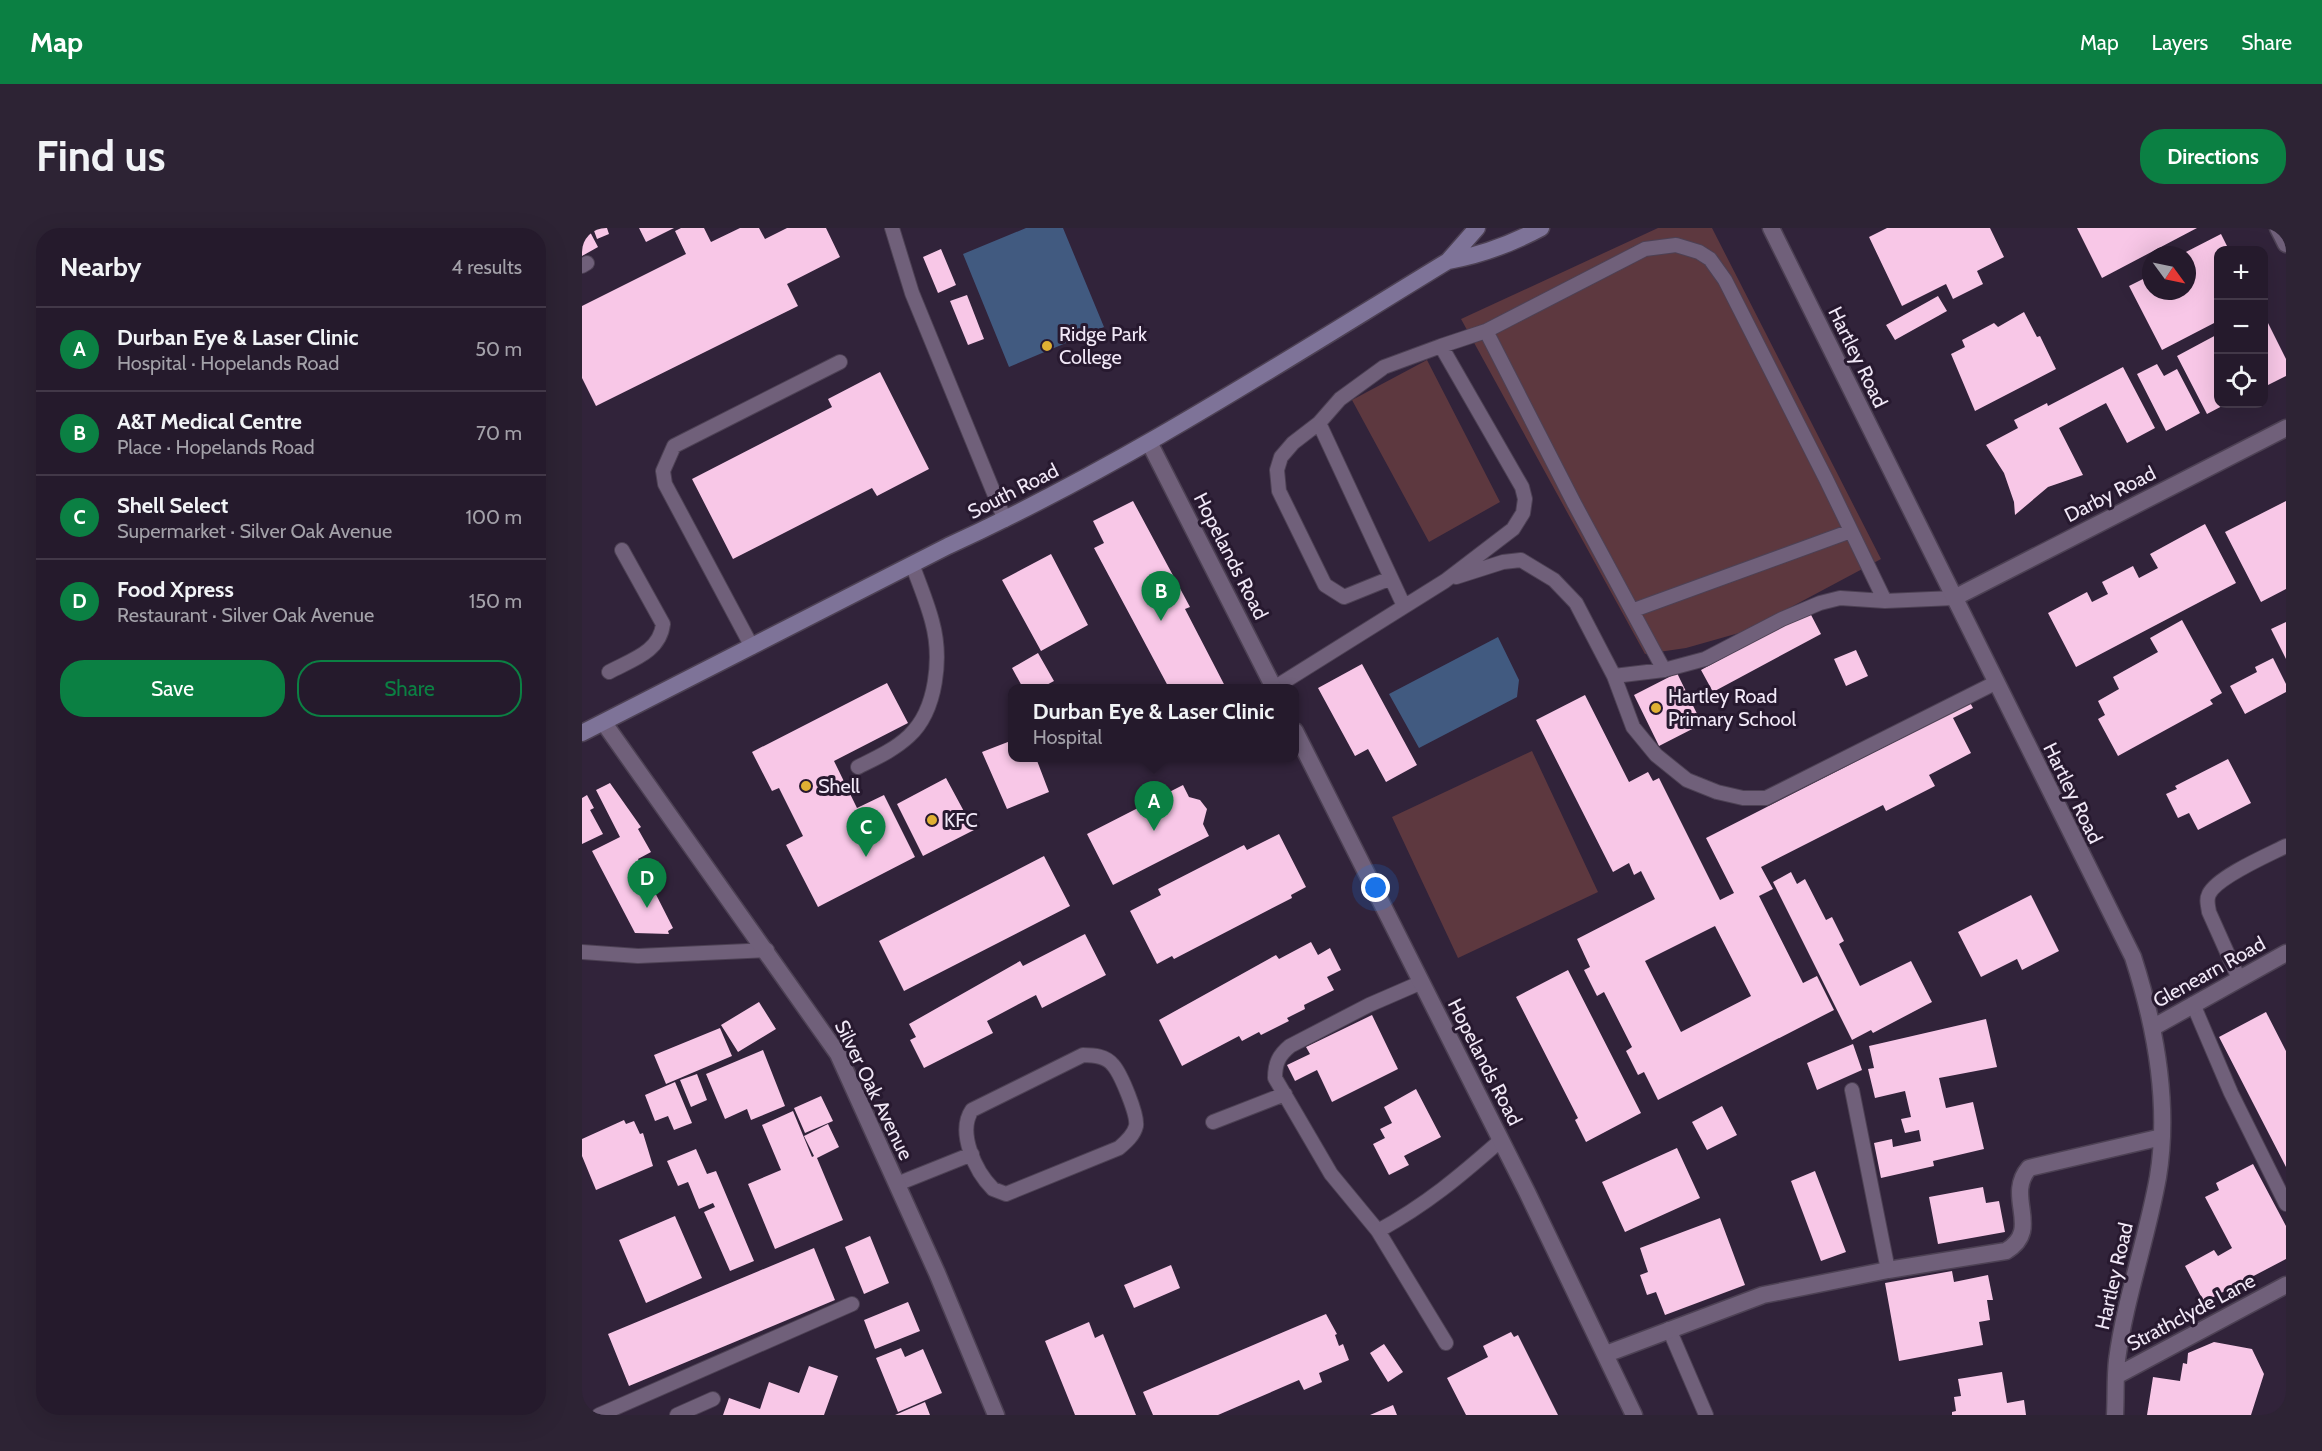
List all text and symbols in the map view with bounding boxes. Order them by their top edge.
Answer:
text: Map [30,25,83,59]
text: Map [2080,30,2119,55]
text: Layers [2152,30,2208,55]
text: Share [2241,30,2292,55]
button: Directions [2140,129,2286,184]
text: Find us [36,130,165,182]
north arrow [2142,246,2196,300]
map controls [2214,246,2268,408]
button: + [2214,246,2268,300]
text: Nearby [60,251,141,283]
text: 4 results [451,255,522,279]
button: − [2214,300,2268,354]
street label: Hartley Road [1823,303,1893,411]
place label: Ridge Park College [1059,322,1147,369]
text: Durban Eye & Laser Clinic [117,324,359,351]
text: A [73,337,86,361]
text: 50 m [475,337,522,361]
marker: Ridge Park College [1040,339,1054,353]
text: Hospital · Hopelands Road [117,351,339,375]
button: locate [2214,354,2268,408]
text: A&T Medical Centre [117,408,302,435]
text: B [73,421,86,445]
text: 70 m [476,421,522,445]
text: Place · Hopelands Road [117,435,315,459]
street label: South Road [964,458,1062,524]
street label: Darby Road [2060,461,2160,527]
street label: Hopelands Road [1189,489,1273,623]
text: Shell Select [117,492,228,519]
text: C [73,505,86,529]
text: 100 m [466,505,522,529]
text: Supermarket · Silver Oak Avenue [117,519,392,543]
pin: B [1142,572,1180,621]
text: Food Xpress [117,576,234,603]
text: D [72,589,87,613]
text: 150 m [469,589,522,613]
text: Restaurant · Silver Oak Avenue [117,603,374,627]
button: Save [60,660,285,717]
button: Share [297,660,522,717]
popup [1008,684,1299,762]
place label: Hartley Road Primary School [1668,684,1796,731]
text: Durban Eye & Laser Clinic [1033,698,1274,725]
marker: Hartley Road Primary School [1649,701,1663,715]
text: Hospital [1033,725,1102,749]
street label: Hartley Road [2038,739,2108,847]
place label: Shell [818,774,860,798]
marker: Shell [799,779,813,793]
pin: A [1134,782,1174,831]
pin: C [846,808,886,857]
place label: KFC [944,808,978,832]
marker: KFC [925,813,939,827]
pin: D [628,858,666,908]
your location [1361,873,1390,902]
street label: Glenearn Road [2149,931,2269,1013]
street label: Hopelands Road [1443,995,1527,1129]
street label: Silver Oak Avenue [830,1016,918,1164]
street label: Hartley Road [2090,1220,2138,1332]
street label: Strathclyde Lane [2123,1268,2259,1356]

